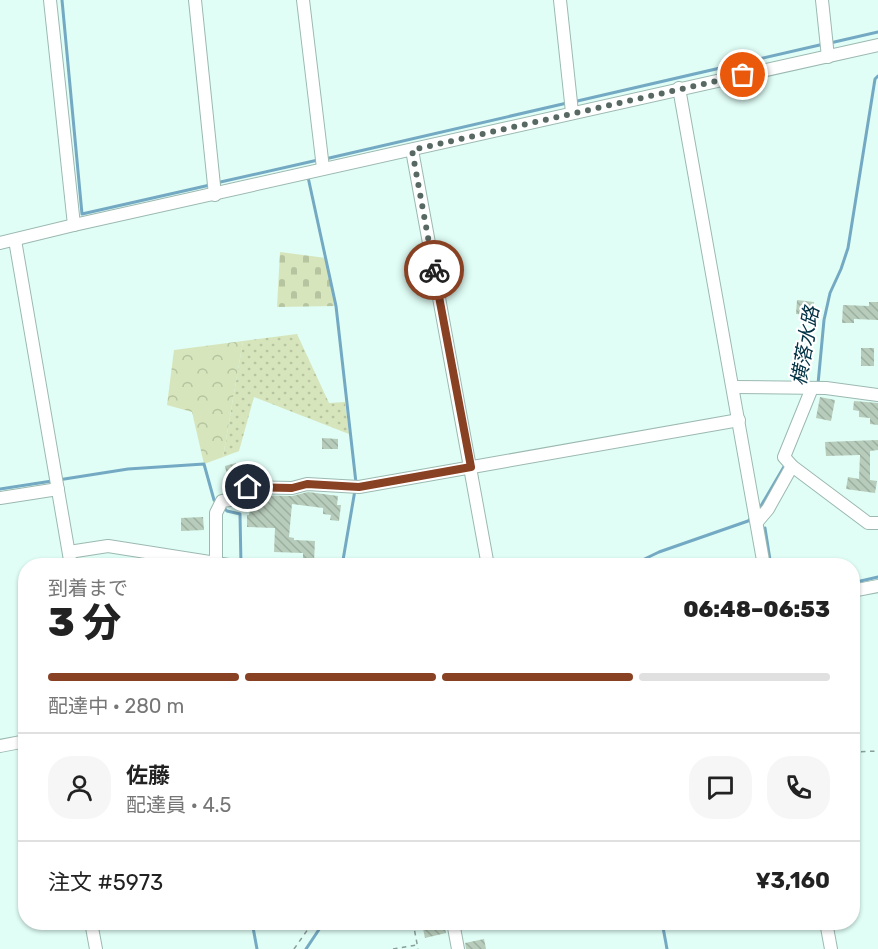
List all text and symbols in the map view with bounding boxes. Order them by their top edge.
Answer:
pin [717,49,768,100]
icon: bag [726,58,759,91]
courier [404,240,464,300]
icon: bike [418,254,451,287]
water label: 横落水路 [786,303,824,387]
pin [222,461,273,512]
icon: home [231,470,264,503]
text: 到着まで [48,576,128,600]
text: 06:48–06:53 [683,596,830,623]
text: 3 分 [48,600,121,646]
text: 配達中 · 280 m [48,694,184,718]
button: person [48,756,111,819]
button: chat [689,756,752,819]
button: phone [767,756,830,819]
text: 佐藤 [126,762,170,789]
text: 配達員 · 4.5 [126,793,231,817]
text: ¥3,160 [755,867,830,894]
text: 注文 #5973 [48,869,163,896]

